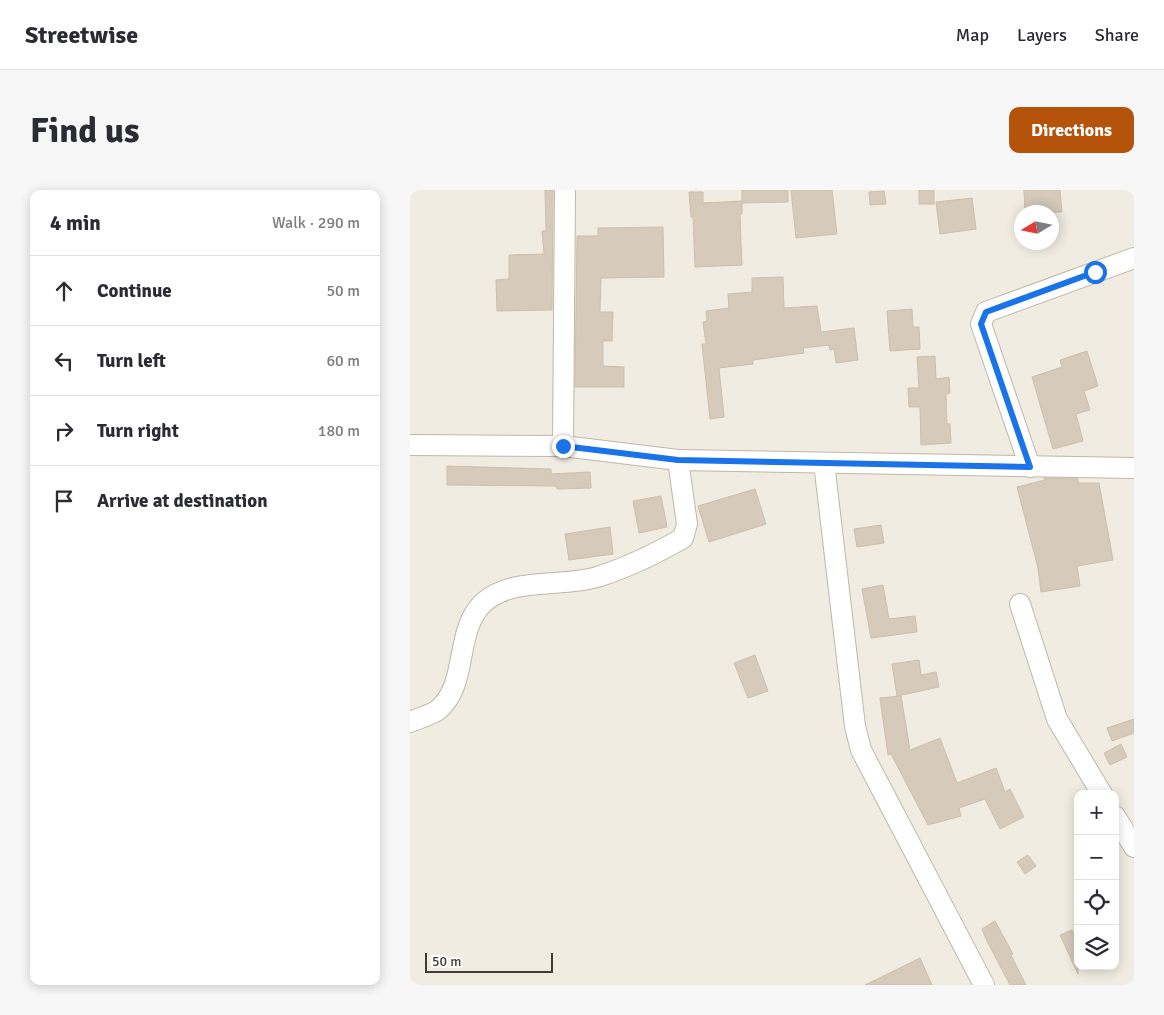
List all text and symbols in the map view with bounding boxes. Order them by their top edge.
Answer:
text: Streetwise [25,20,138,50]
text: Map [956,24,989,46]
text: Layers [1017,24,1067,46]
text: Share [1095,24,1139,46]
button: Directions [1009,107,1134,153]
text: Find us [30,109,140,152]
north arrow [1014,205,1059,250]
text: 4 min [50,210,101,236]
text: Walk · 290 m [272,213,360,233]
route start [1084,261,1107,284]
icon: ahead [50,277,78,305]
text: Continue [97,279,172,303]
text: 50 m [326,281,360,301]
icon: left [50,347,78,375]
text: Turn left [97,349,166,373]
text: 60 m [326,351,360,371]
icon: right [50,417,78,445]
text: Turn right [97,419,179,443]
text: 180 m [318,421,360,441]
route end [552,435,575,458]
icon: arrive [50,487,78,515]
text: Arrive at destination [97,489,268,513]
map controls [1074,790,1119,970]
button: + [1074,790,1119,835]
button: − [1074,835,1119,880]
button: locate [1074,880,1119,925]
button: layers [1074,925,1119,970]
scale bar [425,950,552,973]
text: 50 m [432,953,461,970]

